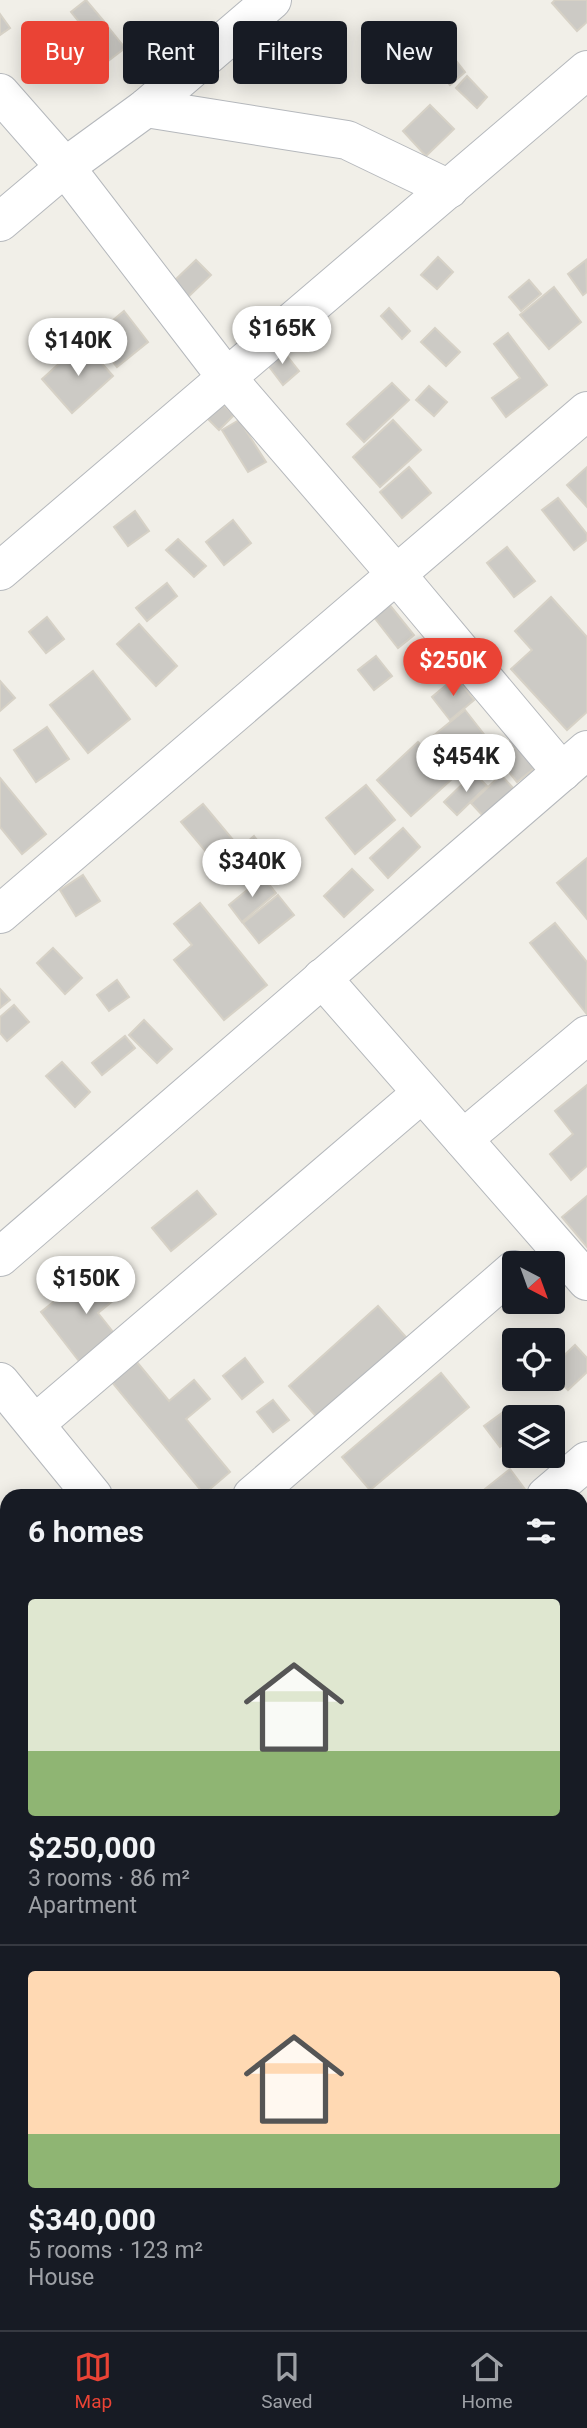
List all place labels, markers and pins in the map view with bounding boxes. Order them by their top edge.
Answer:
pin: $165K [233,306,331,366]
pin: $140K [29,318,127,378]
pin: $250K [404,638,502,698]
pin: $454K [417,734,515,794]
pin: $340K [203,839,301,899]
pin: $150K [37,1256,135,1316]

